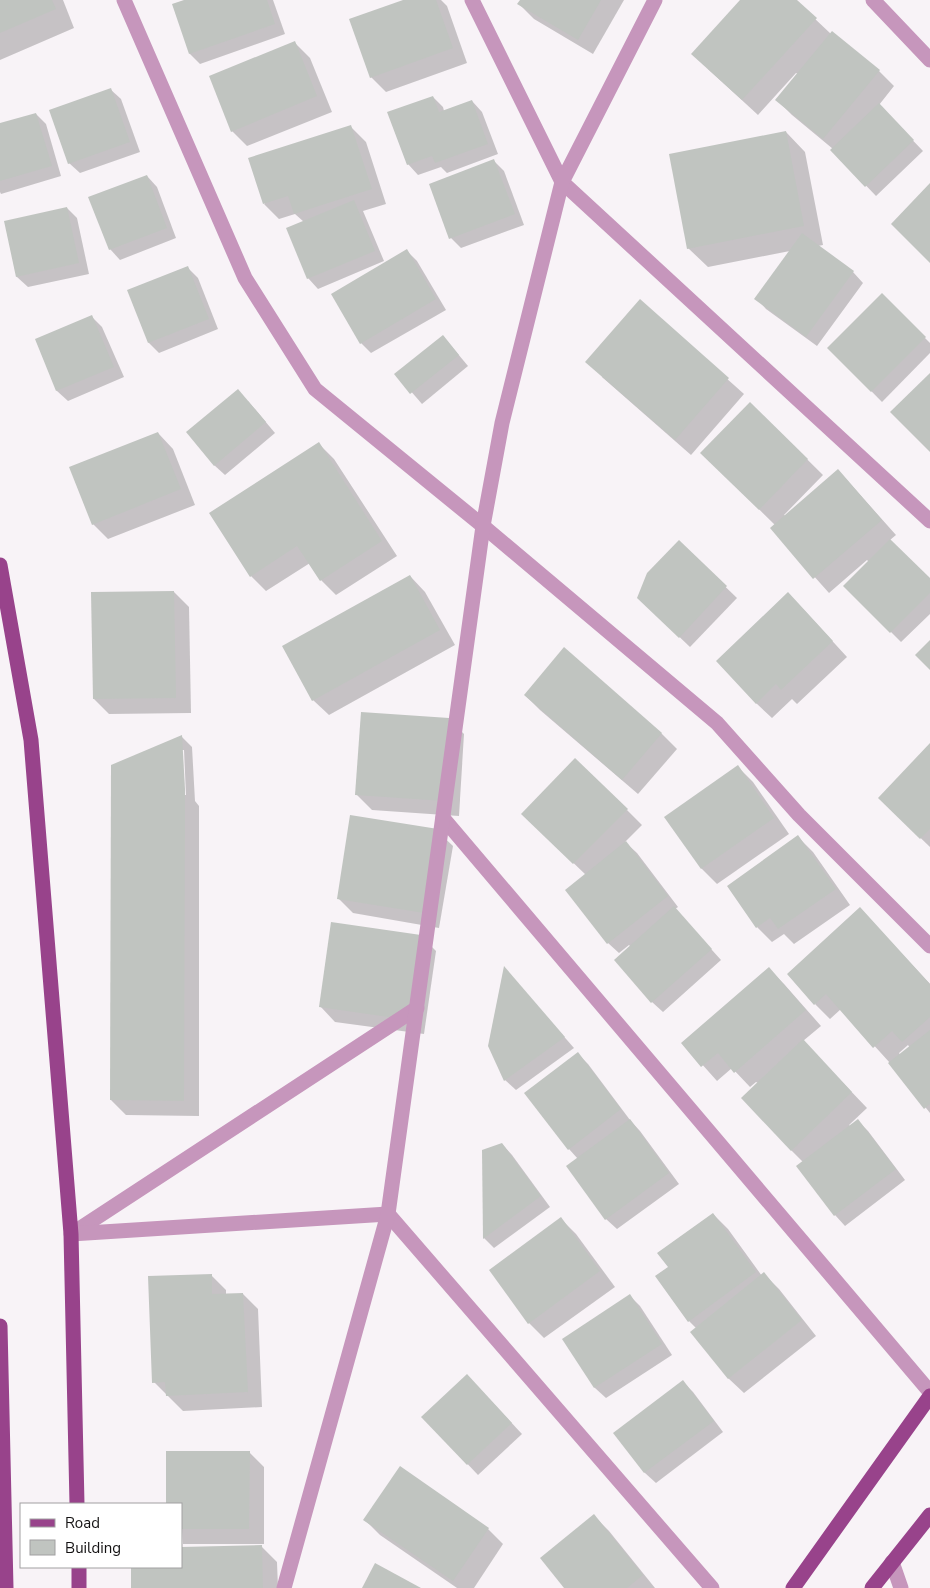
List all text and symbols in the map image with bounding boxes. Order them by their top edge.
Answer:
legend [20,1503,182,1568]
text: Road [65,1513,100,1533]
text: Building [65,1538,121,1558]

